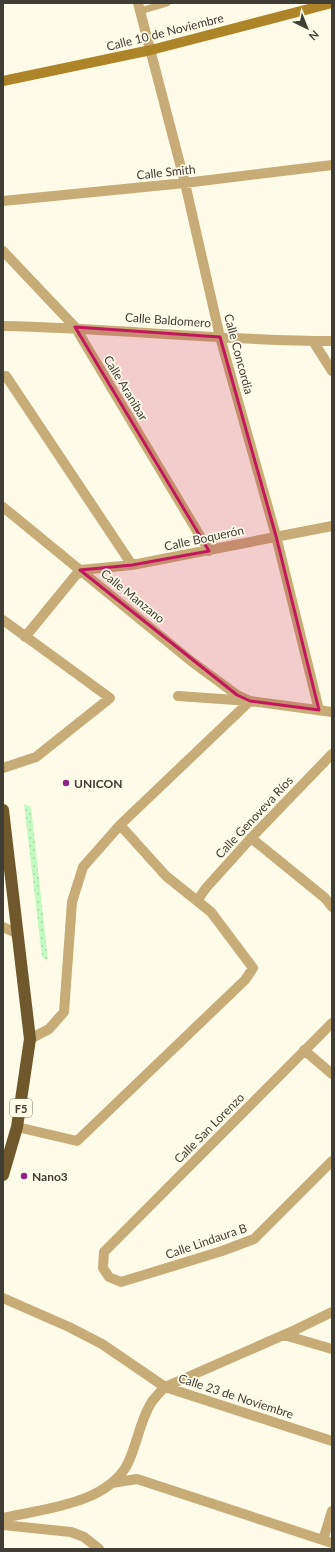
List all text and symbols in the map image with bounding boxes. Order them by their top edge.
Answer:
north arrow [287,8,327,48]
street label: Calle 10 de Noviembre [105,10,225,54]
text: N [307,28,322,43]
street label: Calle Smith [136,161,196,183]
street label: Calle Baldomero [124,310,212,331]
street label: Calle Concordia [221,312,257,396]
street label: Calle Aranibar [101,353,152,424]
street label: Calle Boquerón [163,522,245,554]
street label: Calle Manzano [98,566,168,626]
street label: Calle Genoveva Ríos [212,773,296,861]
place label: UNICON [74,776,122,791]
marker: UNICON [61,778,71,788]
street label: Calle San Lorenzo [171,1090,247,1166]
road number: F5 [10,1099,32,1117]
place label: Nano3 [32,1169,68,1184]
marker: Nano3 [19,1171,29,1181]
street label: Calle Lindaura B [163,1220,249,1262]
street label: Calle 23 de Noviembre [177,1370,295,1422]

